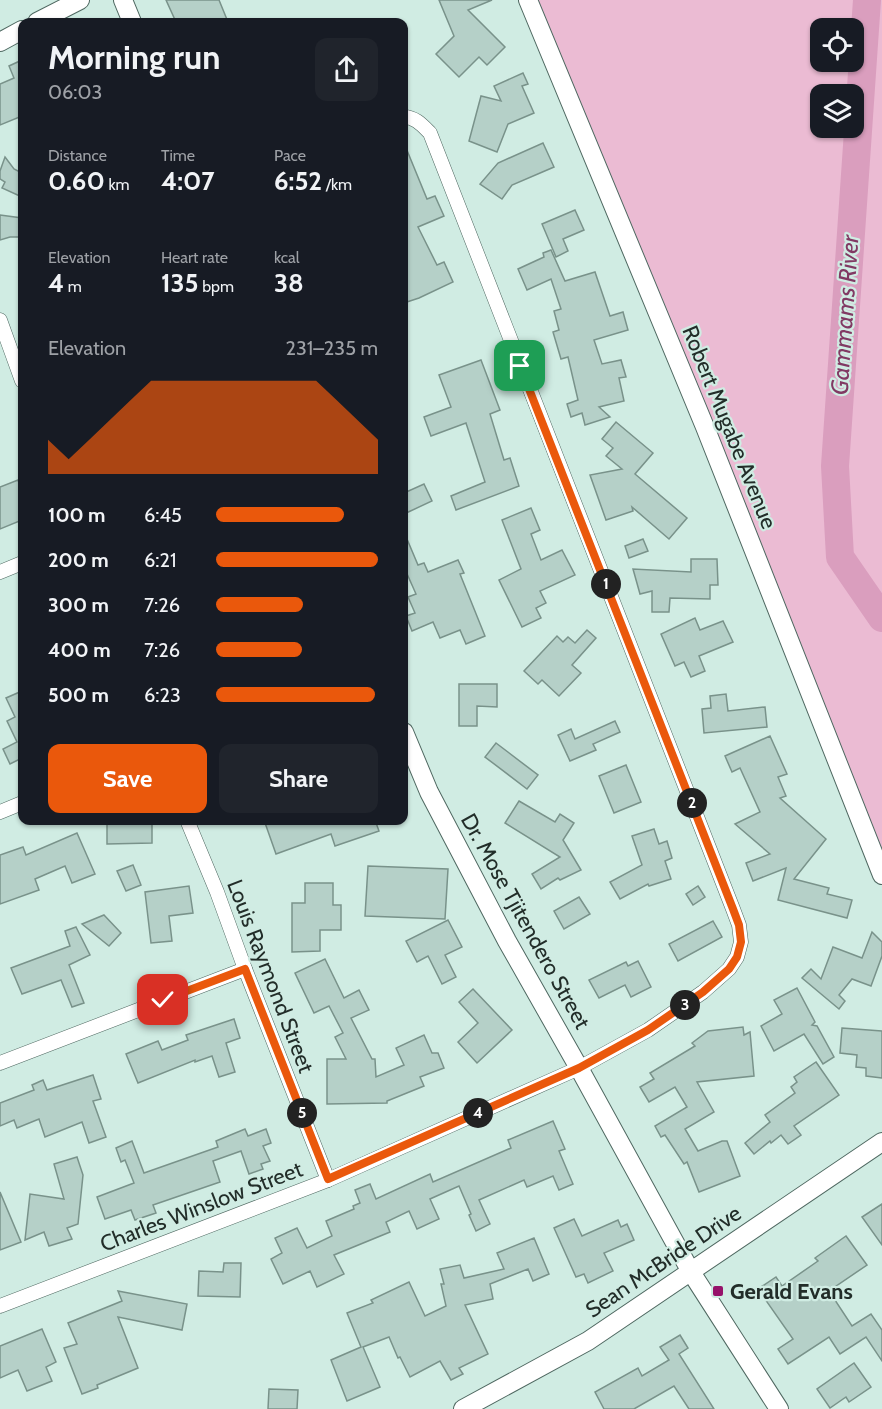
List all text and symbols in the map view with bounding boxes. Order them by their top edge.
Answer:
map controls [810,18,864,138]
button: locate [810,18,864,72]
text: Morning run [48,37,220,77]
button: share [315,38,378,101]
text: 06:03 [48,80,102,104]
button: layers [810,84,864,138]
text: Distance [48,146,107,165]
text: Time [161,146,195,165]
text: Pace [274,146,306,165]
text: 0.60 [48,165,105,197]
text: 4:07 [161,165,215,197]
text: 6:52 [274,165,322,197]
text: km [105,175,130,194]
text: /km [322,175,352,194]
water label: Gammams River [824,233,865,396]
text: Elevation [48,248,111,267]
text: Heart rate [161,248,228,267]
text: kcal [274,248,300,267]
text: 4 [48,267,64,299]
text: 135 [161,267,199,299]
text: 38 [274,267,304,299]
text: m [64,277,82,296]
text: bpm [199,277,234,296]
street label: Robert Mugabe Avenue [676,322,783,533]
text: Elevation [48,336,126,360]
text: 231–235 m [285,336,378,360]
pin [494,340,545,391]
icon: arrive [503,349,536,382]
text: 100 m [48,503,106,527]
text: 6:45 [144,503,182,527]
text: 200 m [48,548,109,572]
text: 6:21 [144,548,177,572]
pin: 1 [591,569,621,599]
text: 1 [603,574,609,593]
text: 300 m [48,593,109,617]
text: 7:26 [144,593,180,617]
text: 400 m [48,638,111,662]
text: 7:26 [144,638,180,662]
text: 500 m [48,683,109,707]
text: 6:23 [144,683,181,707]
button: Save [48,744,207,813]
button: Share [219,744,378,813]
pin: 2 [677,788,707,818]
text: 2 [688,793,696,812]
street label: Dr. Mose Tjitendero Street [455,809,596,1034]
street label: Louis Raymond Street [221,876,320,1077]
pin [137,974,188,1025]
icon: check [146,983,179,1016]
pin: 3 [670,990,700,1020]
text: 3 [681,995,689,1014]
pin: 5 [287,1098,317,1128]
pin: 4 [463,1098,493,1128]
text: 5 [298,1103,306,1122]
text: 4 [473,1103,483,1122]
street label: Charles Winslow Street [96,1155,307,1258]
street label: Sean McBride Drive [580,1199,746,1323]
place label: Gerald Evans [730,1278,853,1305]
marker: Gerald Evans [711,1284,725,1298]

